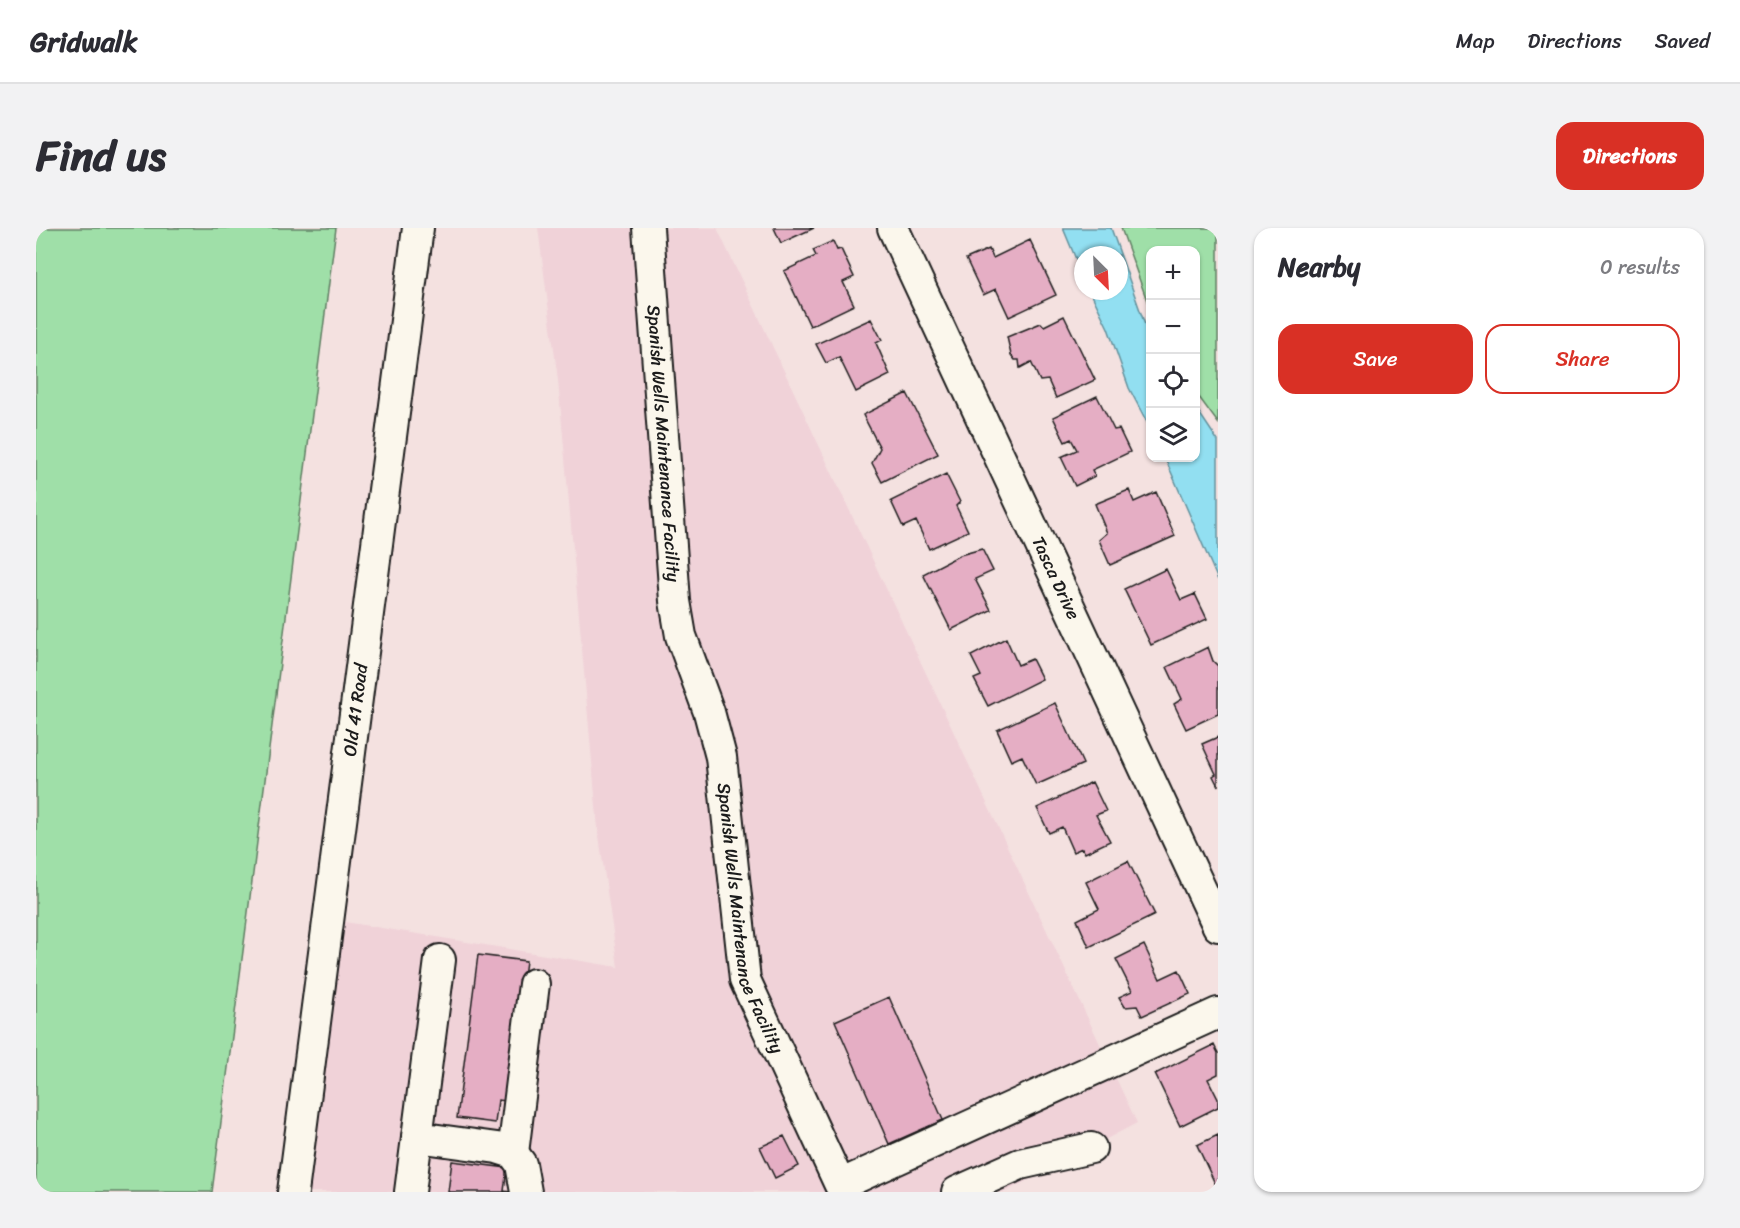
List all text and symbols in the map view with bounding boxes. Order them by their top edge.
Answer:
text: Gridwalk [30,17,138,66]
text: Map [1456,22,1494,60]
text: Directions [1527,22,1622,60]
text: Saved [1655,22,1710,60]
text: Find us [36,119,166,193]
button: Directions [1556,122,1704,190]
text: Nearby [1278,244,1360,290]
north arrow [1074,246,1128,300]
map controls [1146,246,1200,462]
button: + [1146,246,1200,300]
text: 0 results [1600,250,1680,285]
button: − [1146,300,1200,354]
street label: Spanish Wells Maintenance Facility [638,304,690,584]
button: Save [1278,324,1473,394]
button: Share [1485,324,1680,394]
button: locate [1146,354,1200,408]
button: layers [1146,408,1200,462]
street label: Tasca Drive [1023,531,1089,625]
street label: Old 41 Road [334,660,378,758]
street label: Spanish Wells Maintenance Facility [708,781,793,1060]

